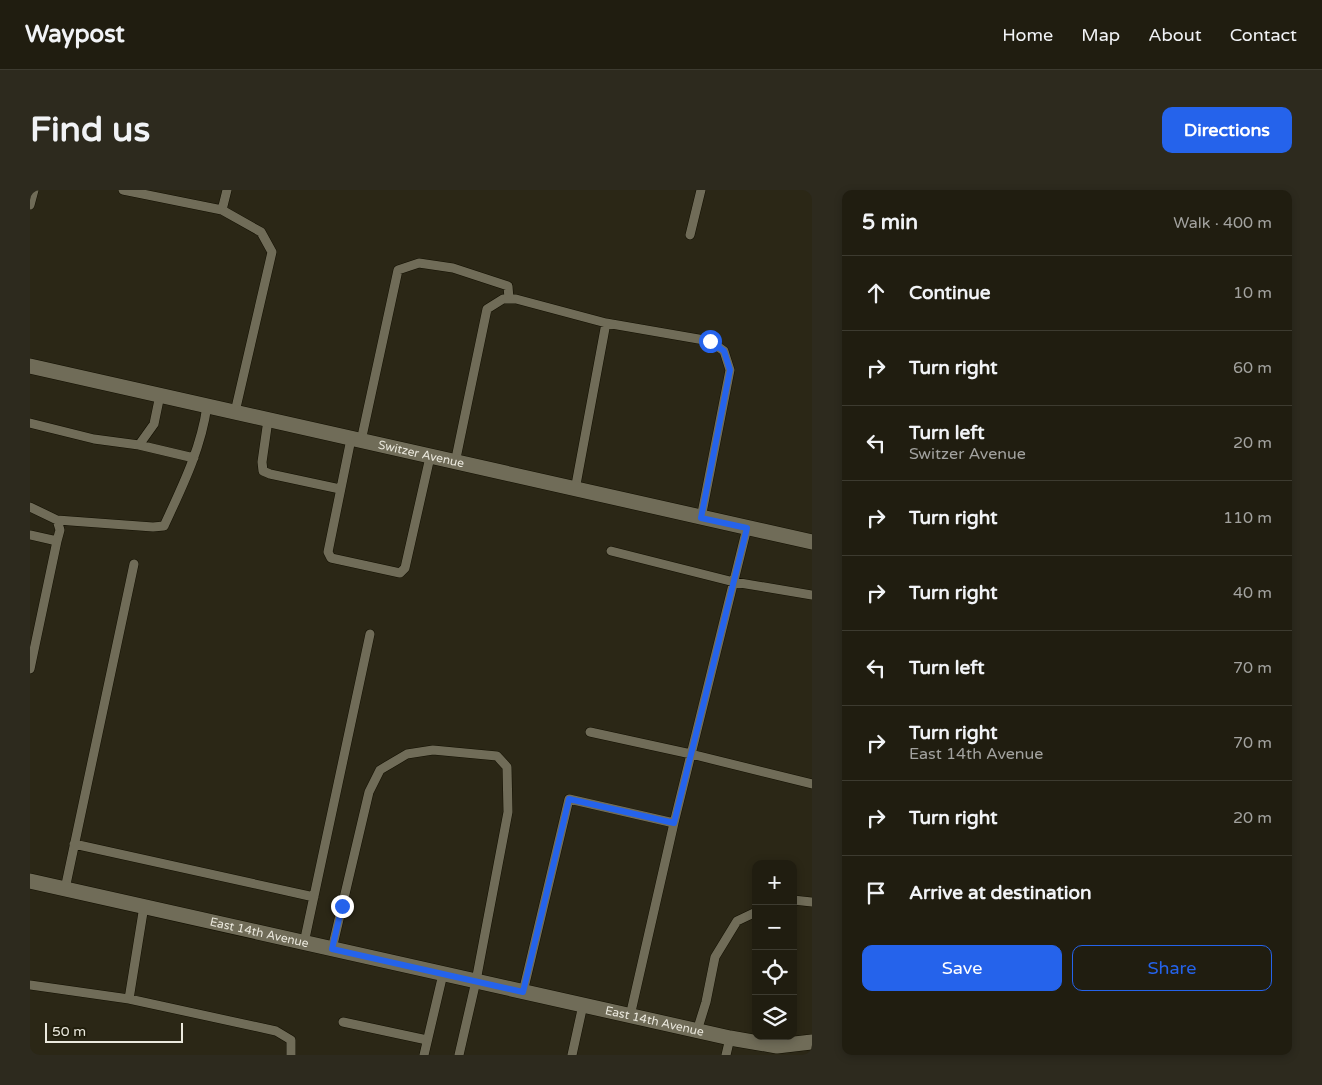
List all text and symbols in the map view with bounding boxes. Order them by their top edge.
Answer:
text: Waypost [25,20,125,49]
text: Home [1002,24,1053,46]
text: Map [1081,24,1120,46]
text: About [1148,24,1202,46]
text: Contact [1230,24,1297,46]
button: Directions [1162,107,1292,153]
text: Find us [30,109,150,151]
text: 5 min [862,210,918,235]
text: Walk · 400 m [1173,213,1272,233]
icon: ahead [862,279,890,307]
text: Continue [909,282,991,304]
text: 10 m [1233,283,1272,303]
route start [699,330,722,353]
icon: right [862,354,890,382]
text: Turn right [909,357,997,379]
text: 60 m [1233,358,1272,378]
text: Turn left [909,422,985,444]
icon: left [862,429,890,457]
text: 20 m [1233,433,1272,453]
street label: Switzer Avenue [377,438,466,471]
text: Switzer Avenue [909,444,1026,464]
icon: right [862,504,890,532]
text: Turn right [909,507,997,529]
text: 110 m [1223,508,1272,528]
icon: right [862,579,890,607]
text: Turn right [909,582,997,604]
text: 40 m [1233,583,1272,603]
icon: left [862,654,890,682]
text: Turn left [909,657,985,679]
text: 70 m [1233,658,1272,678]
text: Turn right [909,722,997,744]
icon: right [862,729,890,757]
text: 70 m [1233,733,1272,753]
text: East 14th Avenue [909,744,1043,764]
icon: right [862,804,890,832]
text: Turn right [909,807,997,829]
text: 20 m [1233,808,1272,828]
map controls [752,860,797,1040]
button: + [752,860,797,905]
icon: arrive [862,879,890,907]
text: Arrive at destination [909,882,1092,904]
route end [331,895,354,918]
button: − [752,905,797,950]
street label: East 14th Avenue [209,915,310,950]
button: Save [862,945,1062,991]
button: Share [1072,945,1272,991]
button: locate [752,950,797,995]
button: layers [752,995,797,1040]
street label: East 14th Avenue [604,1003,705,1039]
scale bar [45,1020,182,1043]
text: 50 m [52,1023,86,1040]

